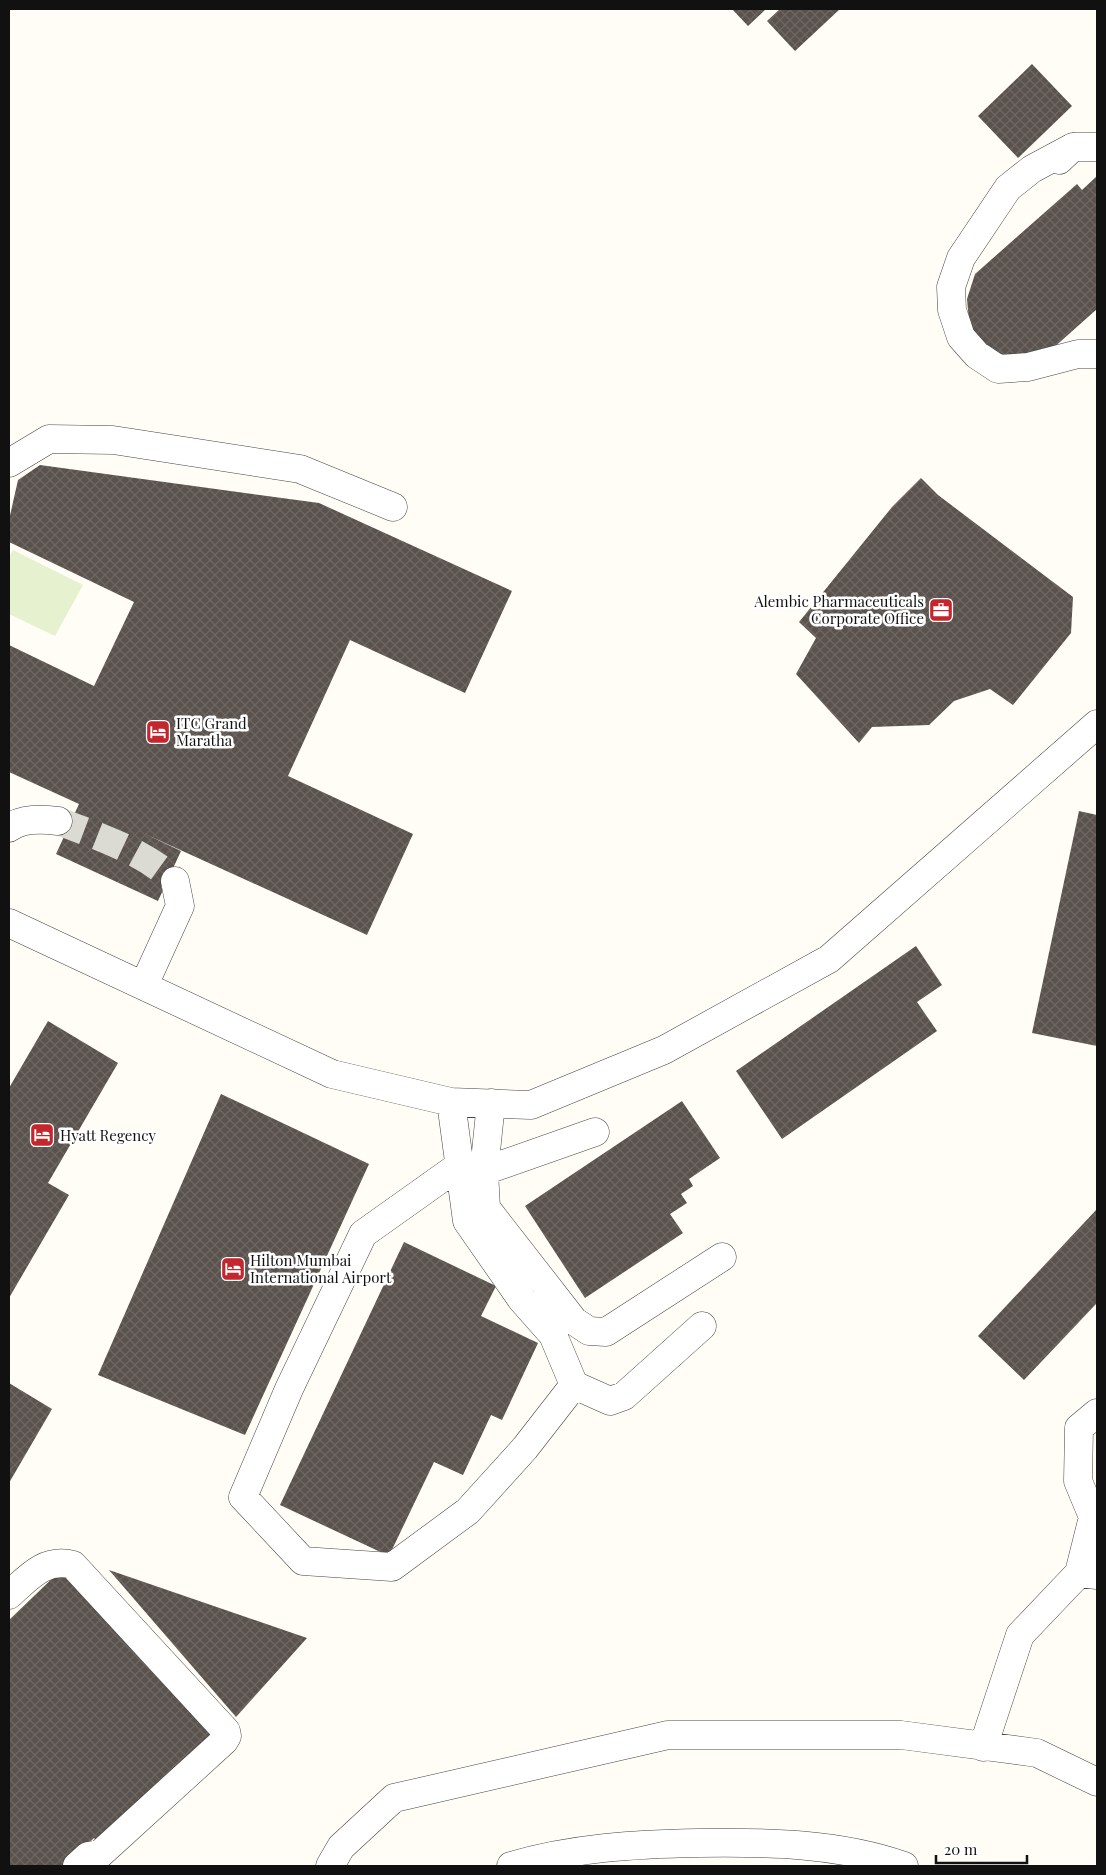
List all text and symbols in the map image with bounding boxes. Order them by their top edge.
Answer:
place label: Alembic Pharmaceuticals Corporate Office [753,591,924,628]
office icon: Alembic Pharmaceuticals Corporate Office [928,597,954,623]
place label: ITC Grand Maratha [176,713,247,750]
hotel icon: ITC Grand Maratha [145,719,171,745]
hotel icon: Hyatt Regency [29,1122,55,1148]
place label: Hyatt Regency [60,1125,157,1145]
place label: Hilton Mumbai International Airport [250,1250,392,1287]
hotel icon: Hilton Mumbai International Airport [220,1256,246,1282]
scale bar [936,1832,1027,1864]
text: 20 m [944,1839,978,1859]

